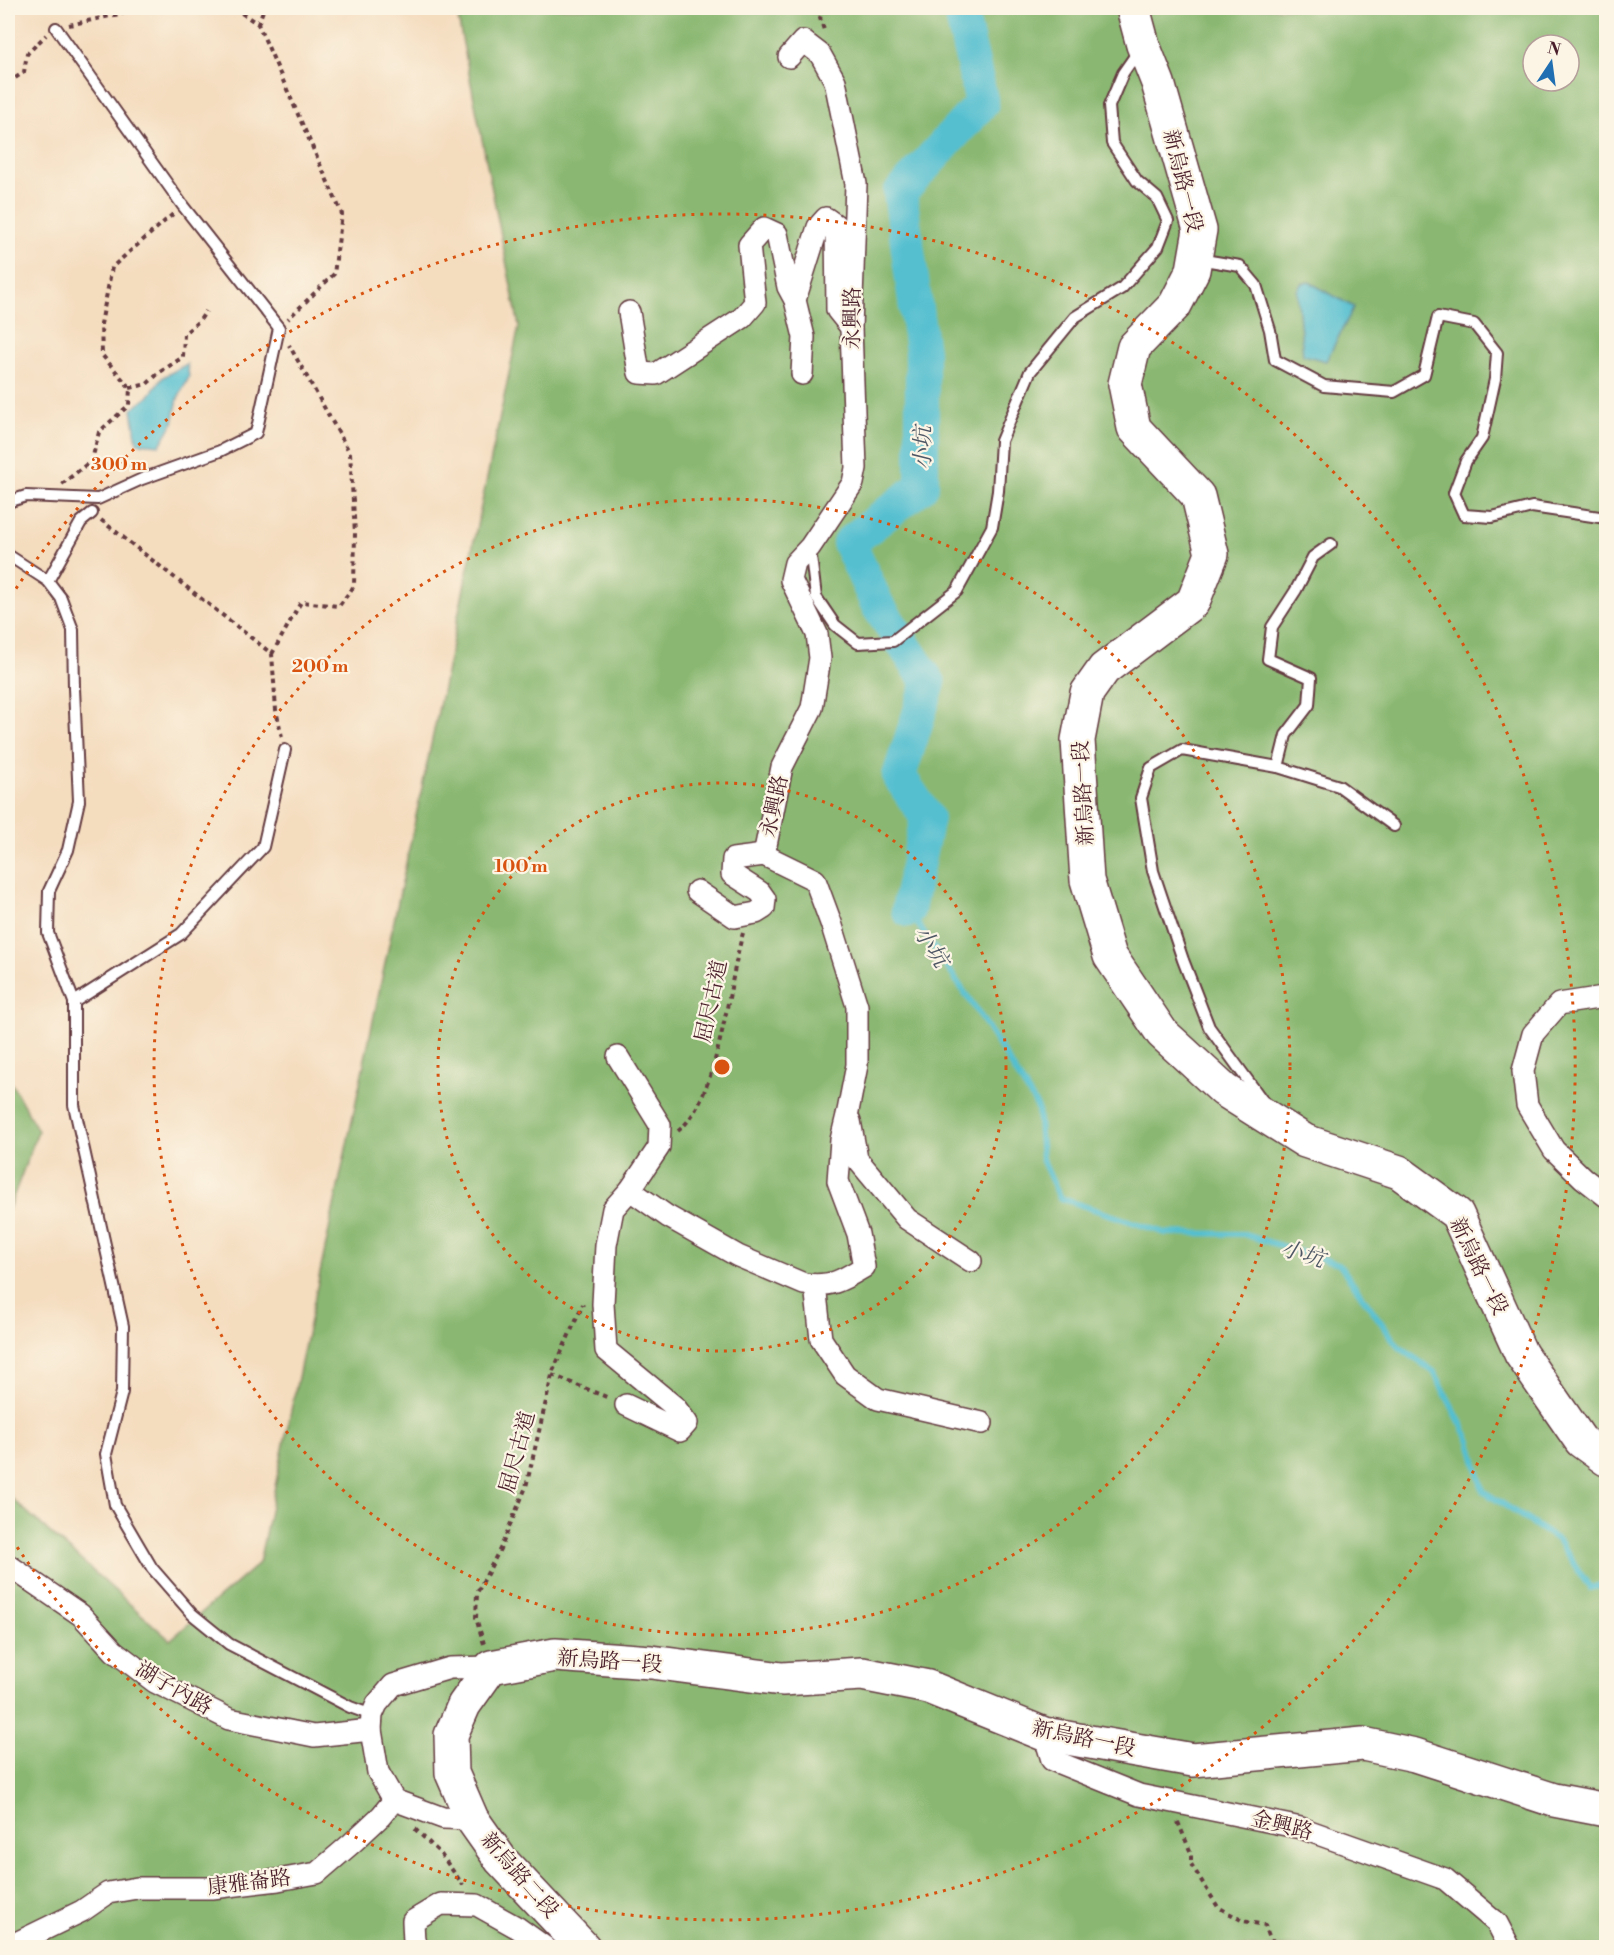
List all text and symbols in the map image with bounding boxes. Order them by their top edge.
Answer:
north arrow [1521,33,1581,93]
text: N [1546,38,1563,61]
street label: 新烏路一段 [1157,127,1207,235]
street label: 永興路 [840,287,866,350]
water label: 小坑 [910,423,937,470]
text: 300 m [91,453,148,476]
text: 200 m [292,655,349,678]
street label: 新烏路一段 [1068,740,1100,846]
street label: 永興路 [756,773,794,840]
text: 100 m [494,855,548,878]
water label: 小坑 [907,921,956,975]
street label: 屈尺古道 [691,957,733,1045]
centre of rings [712,1057,732,1077]
street label: 新烏路一段 [1443,1214,1513,1319]
water label: 小坑 [1278,1235,1330,1275]
street label: 屈尺古道 [495,1408,541,1496]
street label: 新烏路一段 [557,1645,663,1679]
street label: 湖子內路 [131,1657,216,1721]
street label: 新烏路一段 [1030,1715,1138,1763]
street label: 金興路 [1248,1806,1315,1846]
street label: 新烏路二段 [475,1828,563,1924]
street label: 康雅崙路 [206,1865,292,1901]

